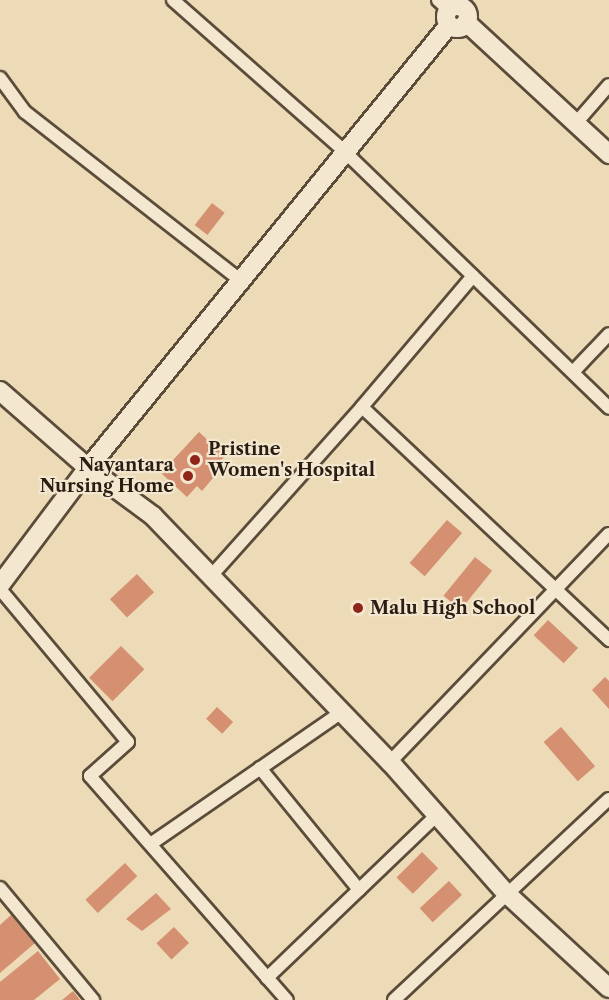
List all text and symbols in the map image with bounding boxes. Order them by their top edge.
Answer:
place label: Pristine Women's Hospital [208,439,375,482]
marker: Pristine Women's Hospital [186,451,204,469]
place label: Nayantara Nursing Home [40,455,174,498]
marker: Nayantara Nursing Home [179,467,197,485]
place label: Malu High School [370,597,535,619]
marker: Malu High School [351,601,365,615]

